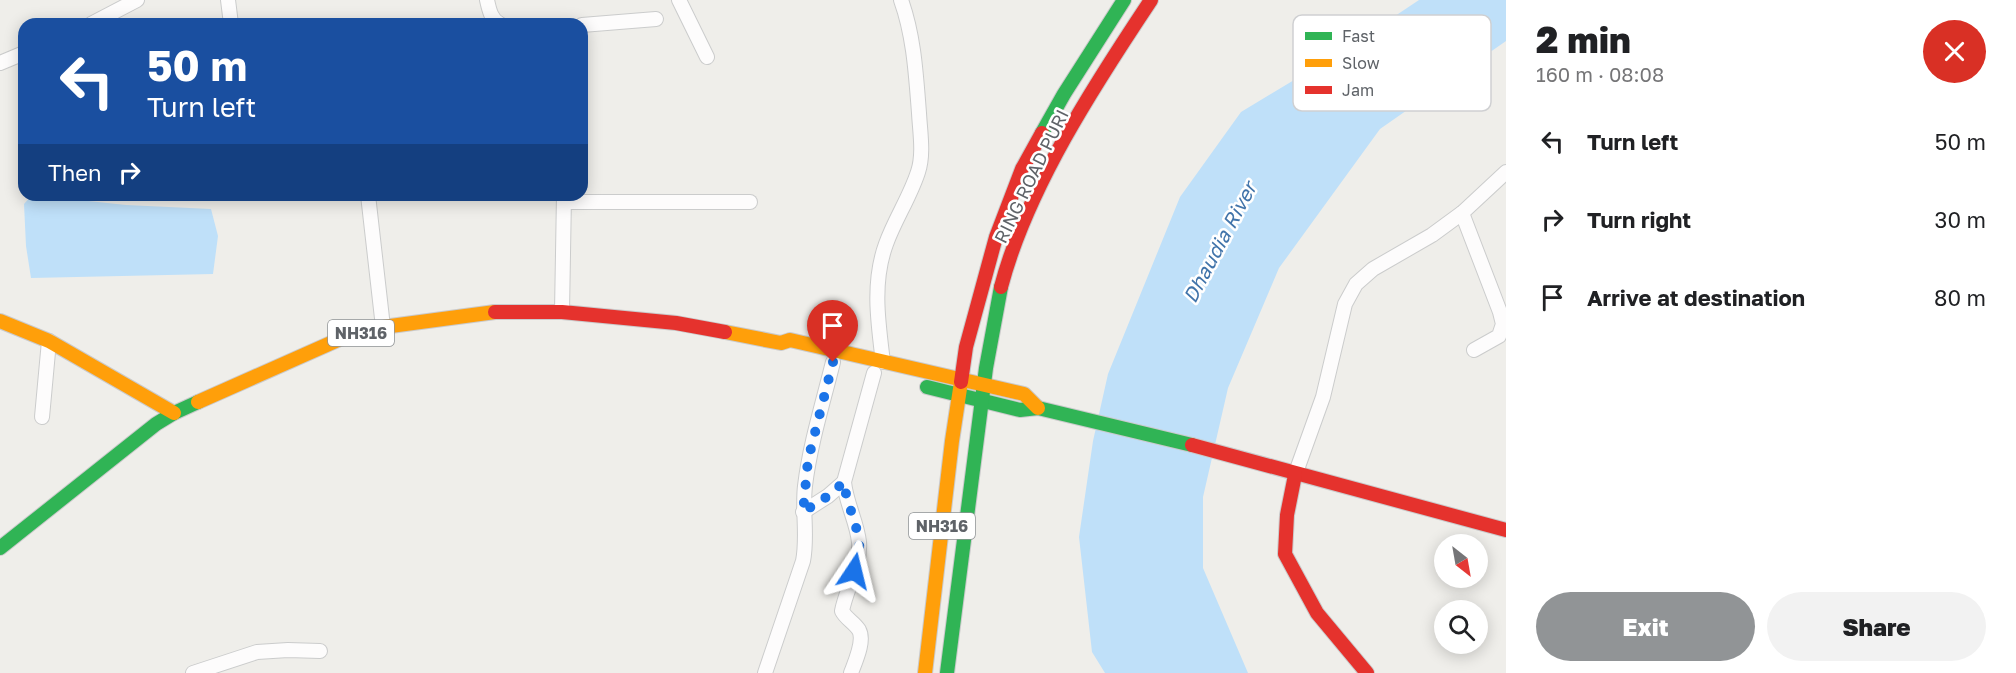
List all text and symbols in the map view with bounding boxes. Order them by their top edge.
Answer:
legend [1293,15,1491,111]
text: 2 min [1536,18,1631,61]
button: close [1923,20,1986,83]
text: Fast [1342,26,1375,46]
text: 50 m [147,40,247,90]
icon: left [48,42,126,120]
text: Slow [1342,53,1380,73]
text: 160 m · 08:08 [1536,62,1664,86]
text: Jam [1342,80,1374,100]
text: Turn left [147,91,256,123]
street label: RING ROAD PURI [989,106,1073,246]
icon: left [1536,125,1569,158]
text: Turn left [1587,128,1678,155]
text: 50 m [1935,128,1986,155]
icon: right [113,156,146,189]
text: Then [48,159,101,186]
water label: Dhaudia River [1177,175,1262,306]
icon: right [1536,203,1569,236]
text: Turn right [1587,206,1691,233]
text: 30 m [1935,206,1986,233]
icon: arrive [1536,281,1569,314]
text: Arrive at destination [1587,284,1805,311]
text: 80 m [1934,284,1986,311]
pin [807,300,858,362]
icon: arrive [816,309,849,342]
road number: NH316 [328,320,394,346]
road number: NH316 [909,513,975,539]
north arrow [1434,534,1488,588]
map controls [1434,534,1488,654]
position arrow [822,539,886,603]
button: Exit [1536,592,1755,661]
button: Share [1767,592,1986,661]
button: search [1434,600,1488,654]

